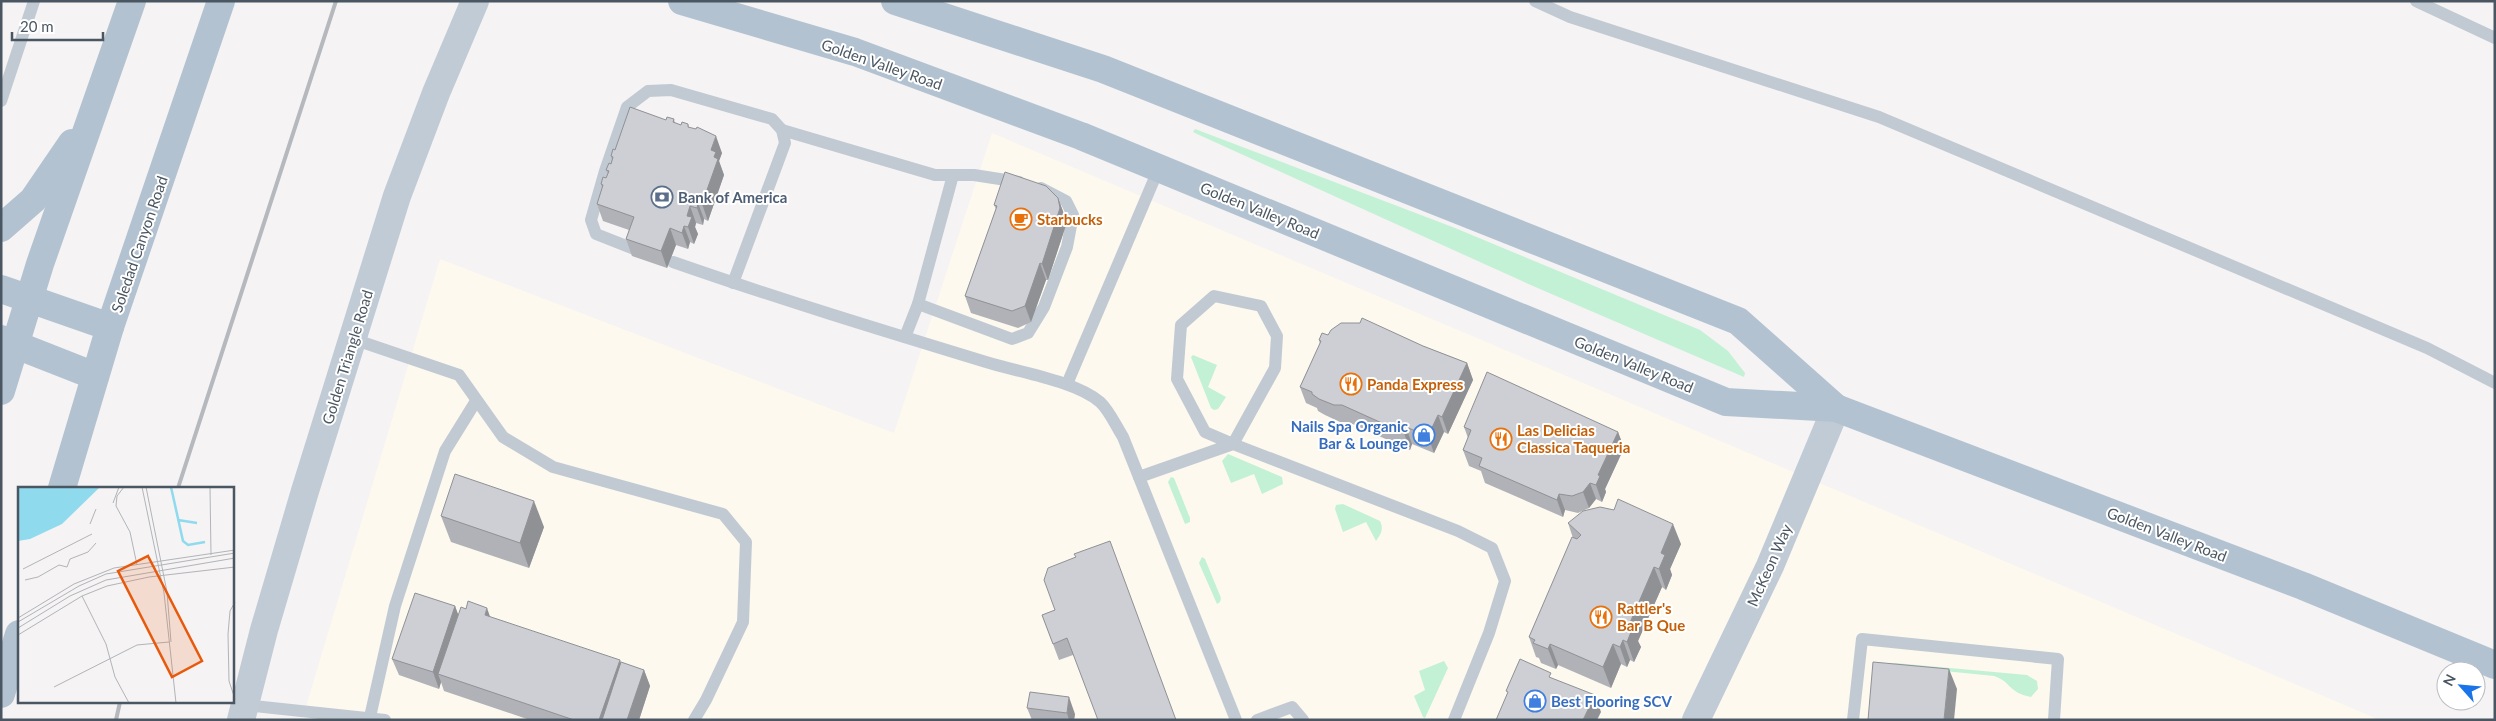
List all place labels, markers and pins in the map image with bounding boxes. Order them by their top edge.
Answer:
bank icon: Bank of America [650,185,674,209]
place label: Bank of America [678,188,787,206]
cafe icon: Starbucks [1009,207,1033,231]
place label: Starbucks [1037,210,1103,228]
restaurant icon: Panda Express [1339,372,1363,396]
place label: Panda Express [1367,375,1464,393]
place label: Nails Spa Organic Bar & Lounge [1291,417,1408,452]
place label: Las Delicias Classica Taqueria [1517,421,1630,456]
shop icon: Nails Spa Organic Bar & Lounge [1412,423,1436,447]
restaurant icon: Las Delicias Classica Taqueria [1489,427,1513,451]
place label: Rattler's Bar B Que [1617,599,1685,634]
restaurant icon: Rattler's Bar B Que [1589,605,1613,629]
shop icon: Best Flooring SCV [1523,689,1547,713]
place label: Best Flooring SCV [1551,692,1673,710]

